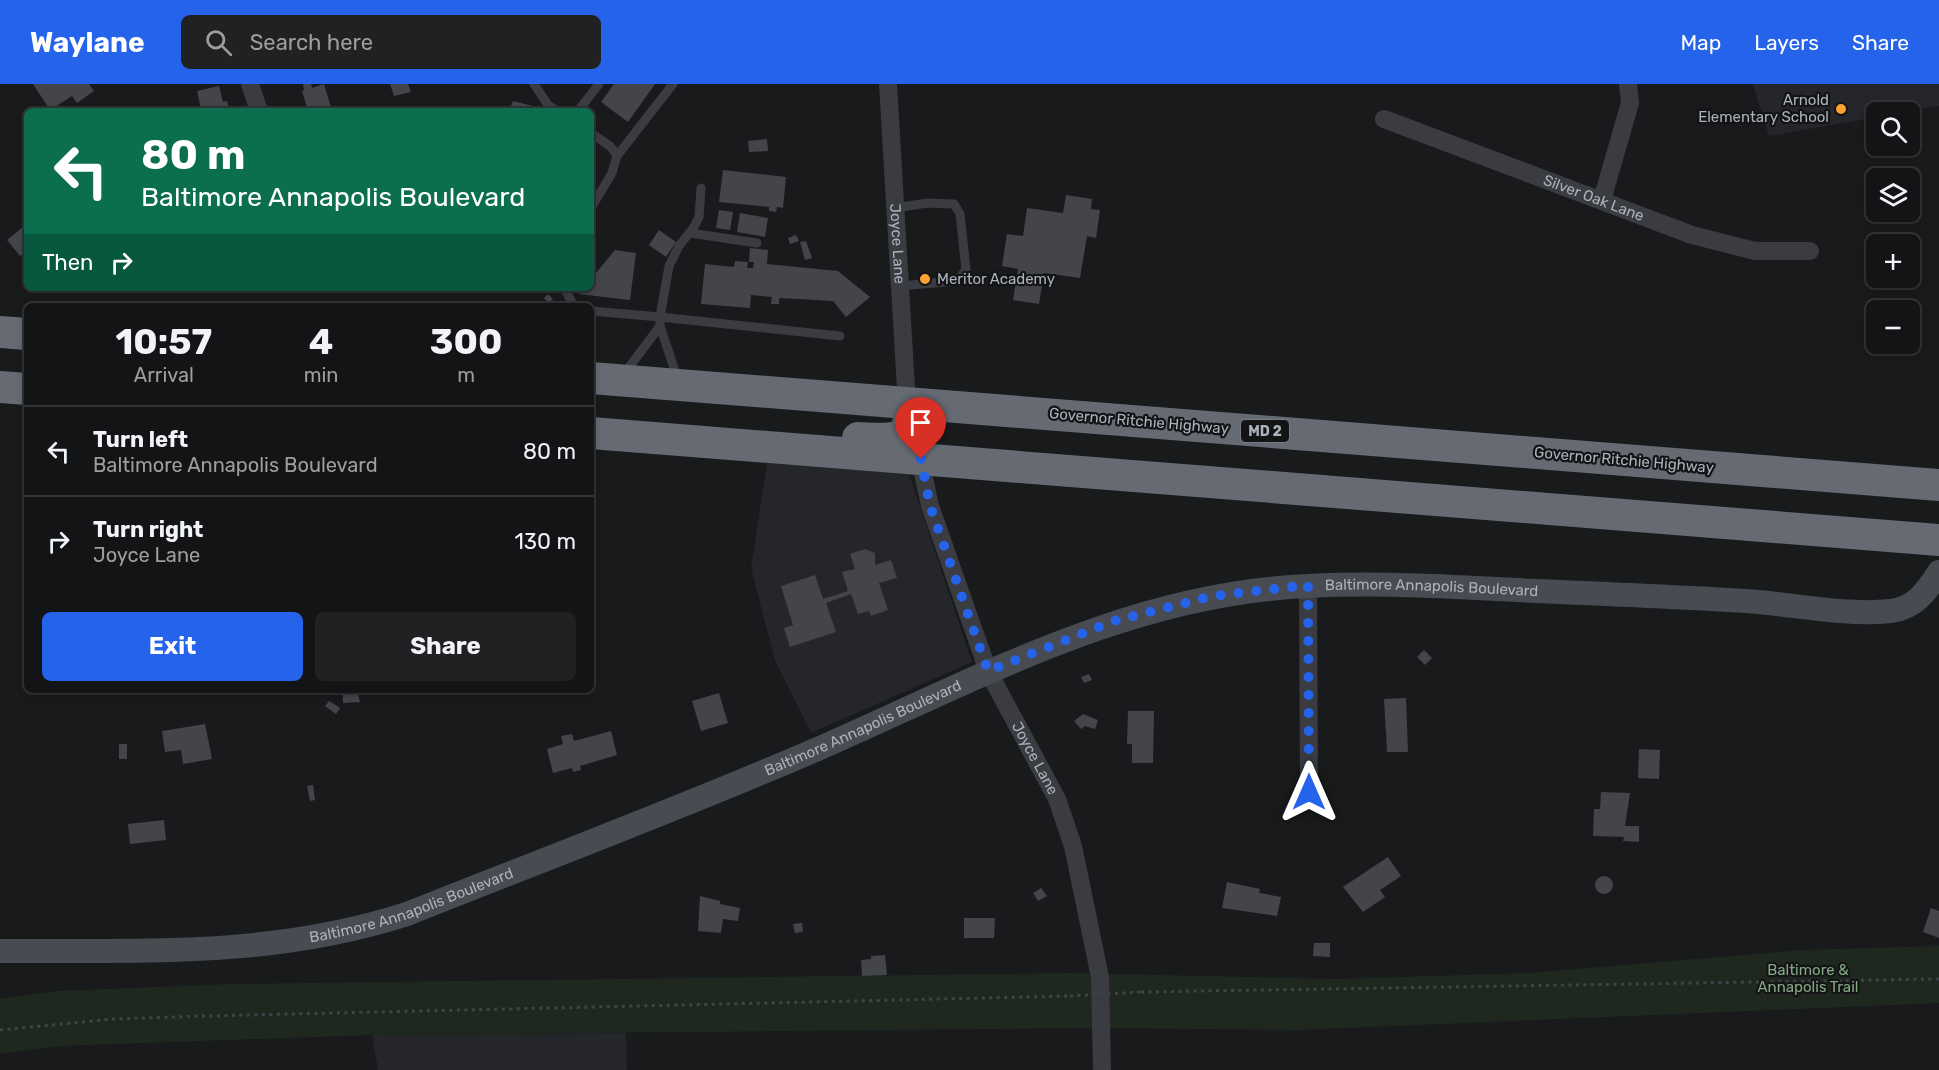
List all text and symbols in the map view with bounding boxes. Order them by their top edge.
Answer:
search box [181,15,601,69]
text: Waylane [30,26,145,59]
icon: search [202,26,235,59]
text: Search here [250,29,373,56]
text: Map [1680,30,1721,55]
text: Layers [1754,30,1819,55]
text: Share [1852,30,1909,55]
place label: Arnold Elementary School [1698,91,1829,126]
marker: Arnold Elementary School [1834,102,1848,116]
map controls [1866,102,1920,354]
button: search [1866,102,1920,156]
text: 80 m [141,130,245,180]
icon: left [42,132,120,210]
button: layers [1866,168,1920,222]
street label: Silver Oak Lane [1541,171,1646,225]
text: Baltimore Annapolis Boulevard [141,181,525,213]
street label: Joyce Lane [886,203,909,284]
button: + [1866,234,1920,288]
icon: right [105,246,138,279]
text: Then [42,249,93,276]
place label: Meritor Academy [937,270,1055,288]
marker: Meritor Academy [918,272,932,286]
button: − [1866,300,1920,354]
text: 10:57 [115,320,212,363]
text: 4 [309,320,333,363]
text: 300 [430,320,503,363]
text: Arrival [134,363,194,387]
text: min [304,363,338,387]
text: m [457,363,475,387]
pin [895,397,946,459]
street label: Governor Ritchie Highway [1048,404,1230,438]
icon: arrive [904,406,937,439]
road number: MD 2 [1241,420,1289,442]
text: Turn left [93,426,188,453]
icon: left [42,435,75,468]
text: 80 m [523,438,576,465]
street label: Governor Ritchie Highway [1533,443,1715,477]
text: Baltimore Annapolis Boulevard [93,453,378,477]
text: Turn right [93,516,203,543]
icon: right [42,525,75,558]
text: 130 m [514,528,576,555]
text: Joyce Lane [93,543,200,567]
street label: Baltimore Annapolis Boulevard [1324,576,1539,600]
button: Exit [42,612,303,681]
button: Share [315,612,576,681]
street label: Baltimore Annapolis Boulevard [762,676,964,780]
street label: Joyce Lane [1008,719,1062,798]
position arrow [1277,760,1341,824]
street label: Baltimore Annapolis Boulevard [308,864,516,946]
park label: Baltimore & Annapolis Trail [1758,961,1858,996]

